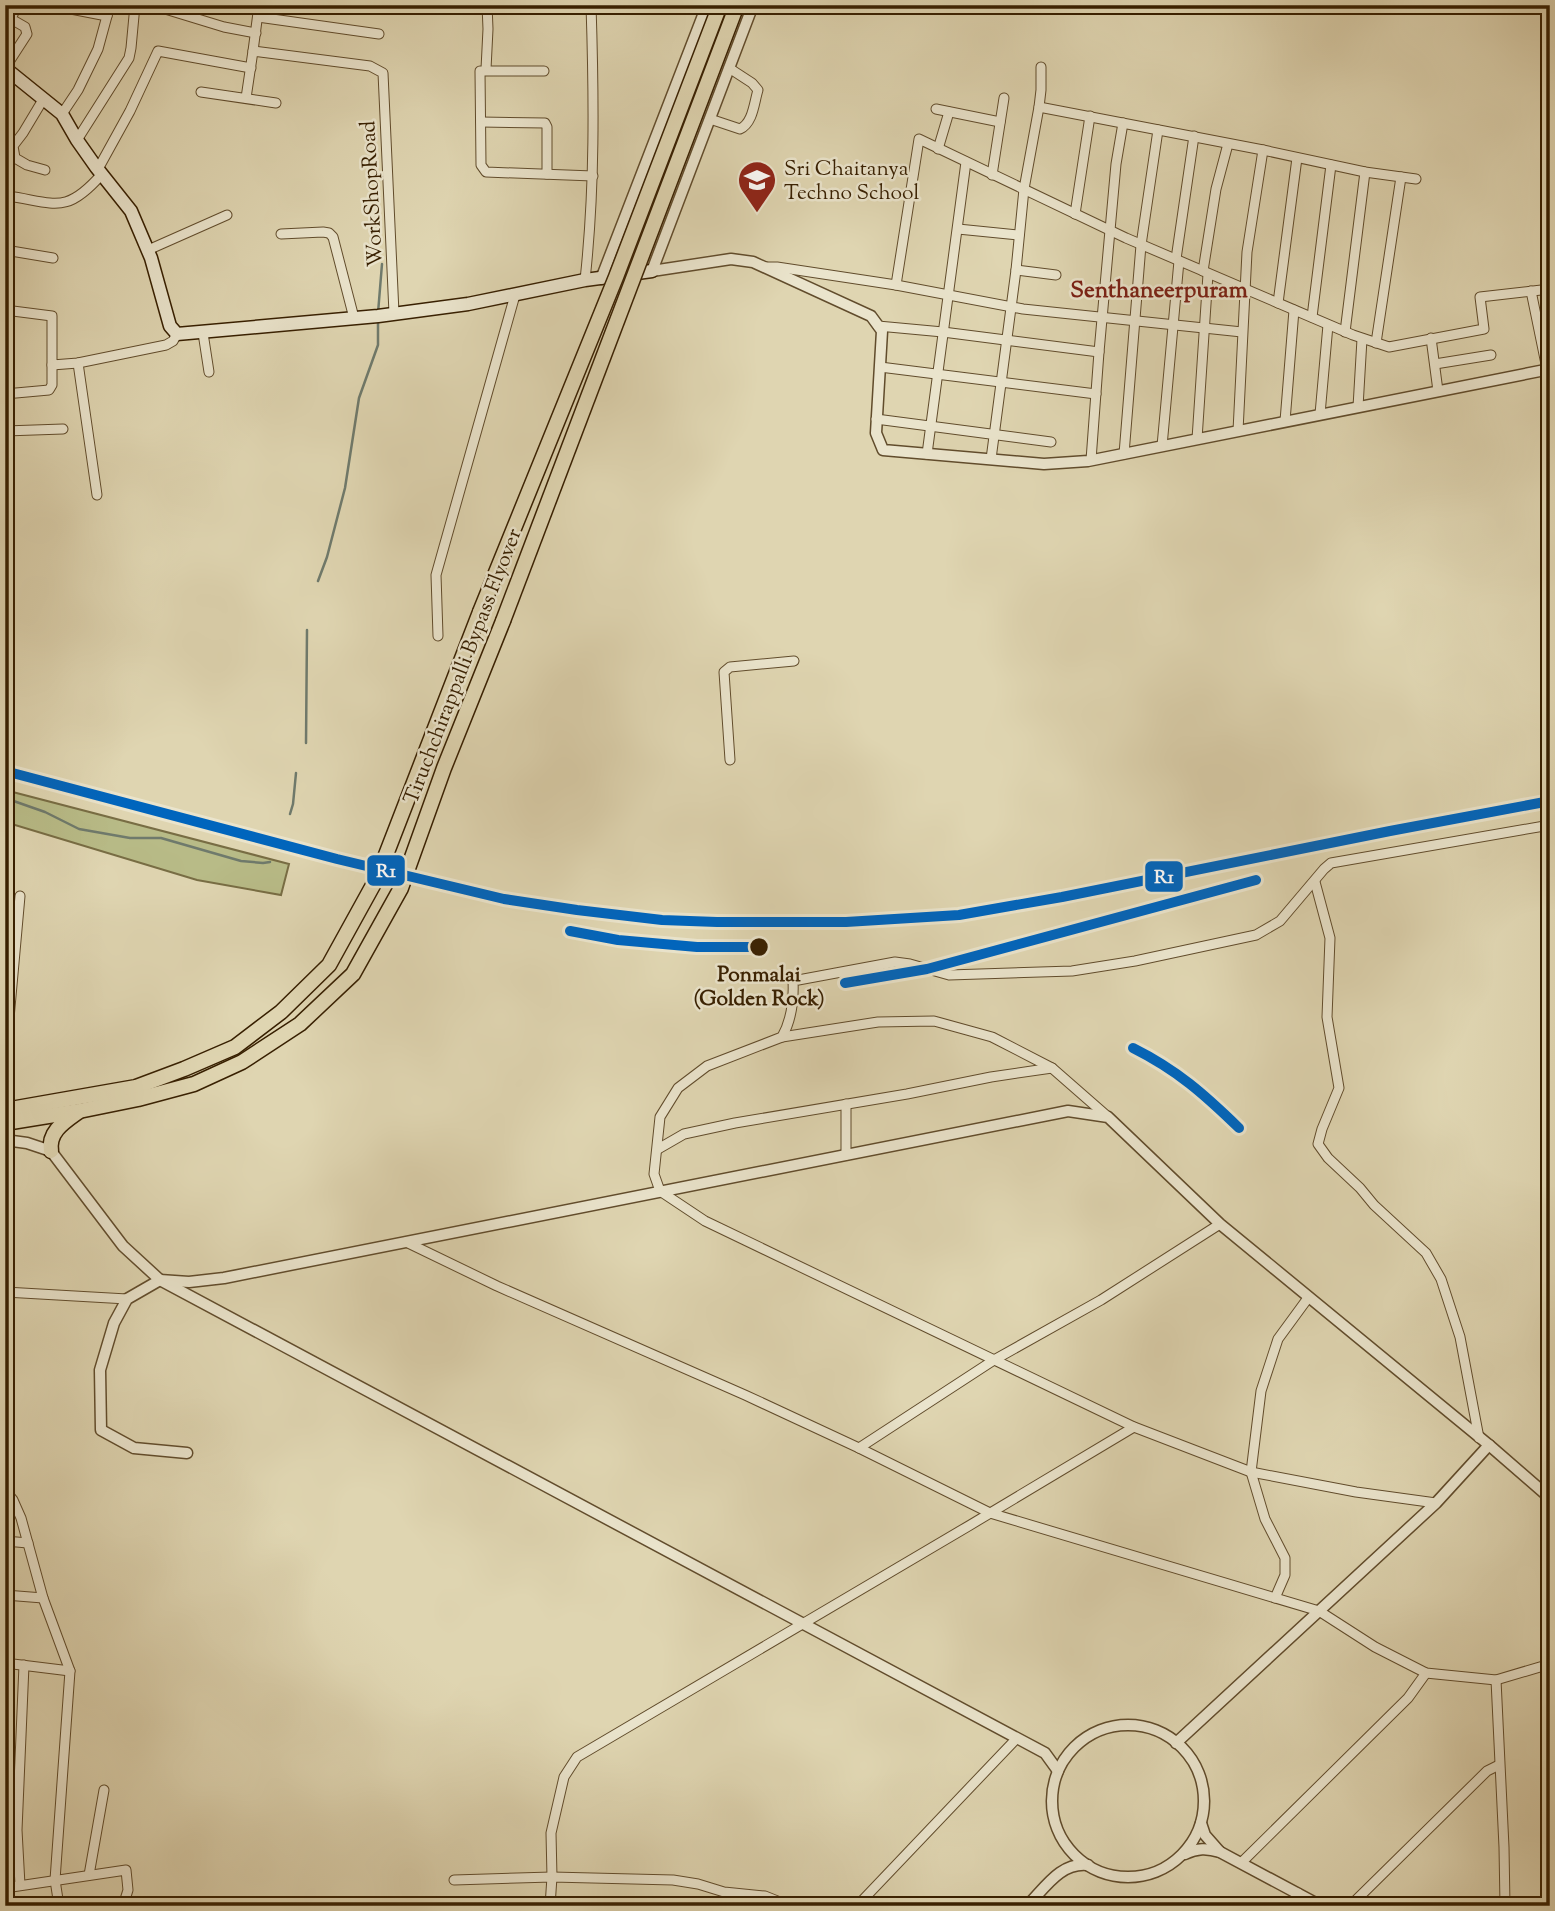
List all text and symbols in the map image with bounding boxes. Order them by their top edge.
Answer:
street label: WorkShopRoad [354,120,392,268]
place label: Sri Chaitanya Techno School [784,155,919,209]
school or university icon: Sri Chaitanya Techno School [736,159,778,214]
district label: Senthaneerpuram [1070,275,1248,308]
street label: Tiruchchirappalli Bypass Flyover [397,524,530,809]
line badge: R1 [366,854,406,887]
text: R1 [376,859,397,886]
line badge: R1 [1144,860,1184,893]
text: R1 [1154,865,1175,892]
marker: Ponmalai (Golden Rock) [748,936,770,958]
place label: Ponmalai (Golden Rock) [694,961,824,1015]

